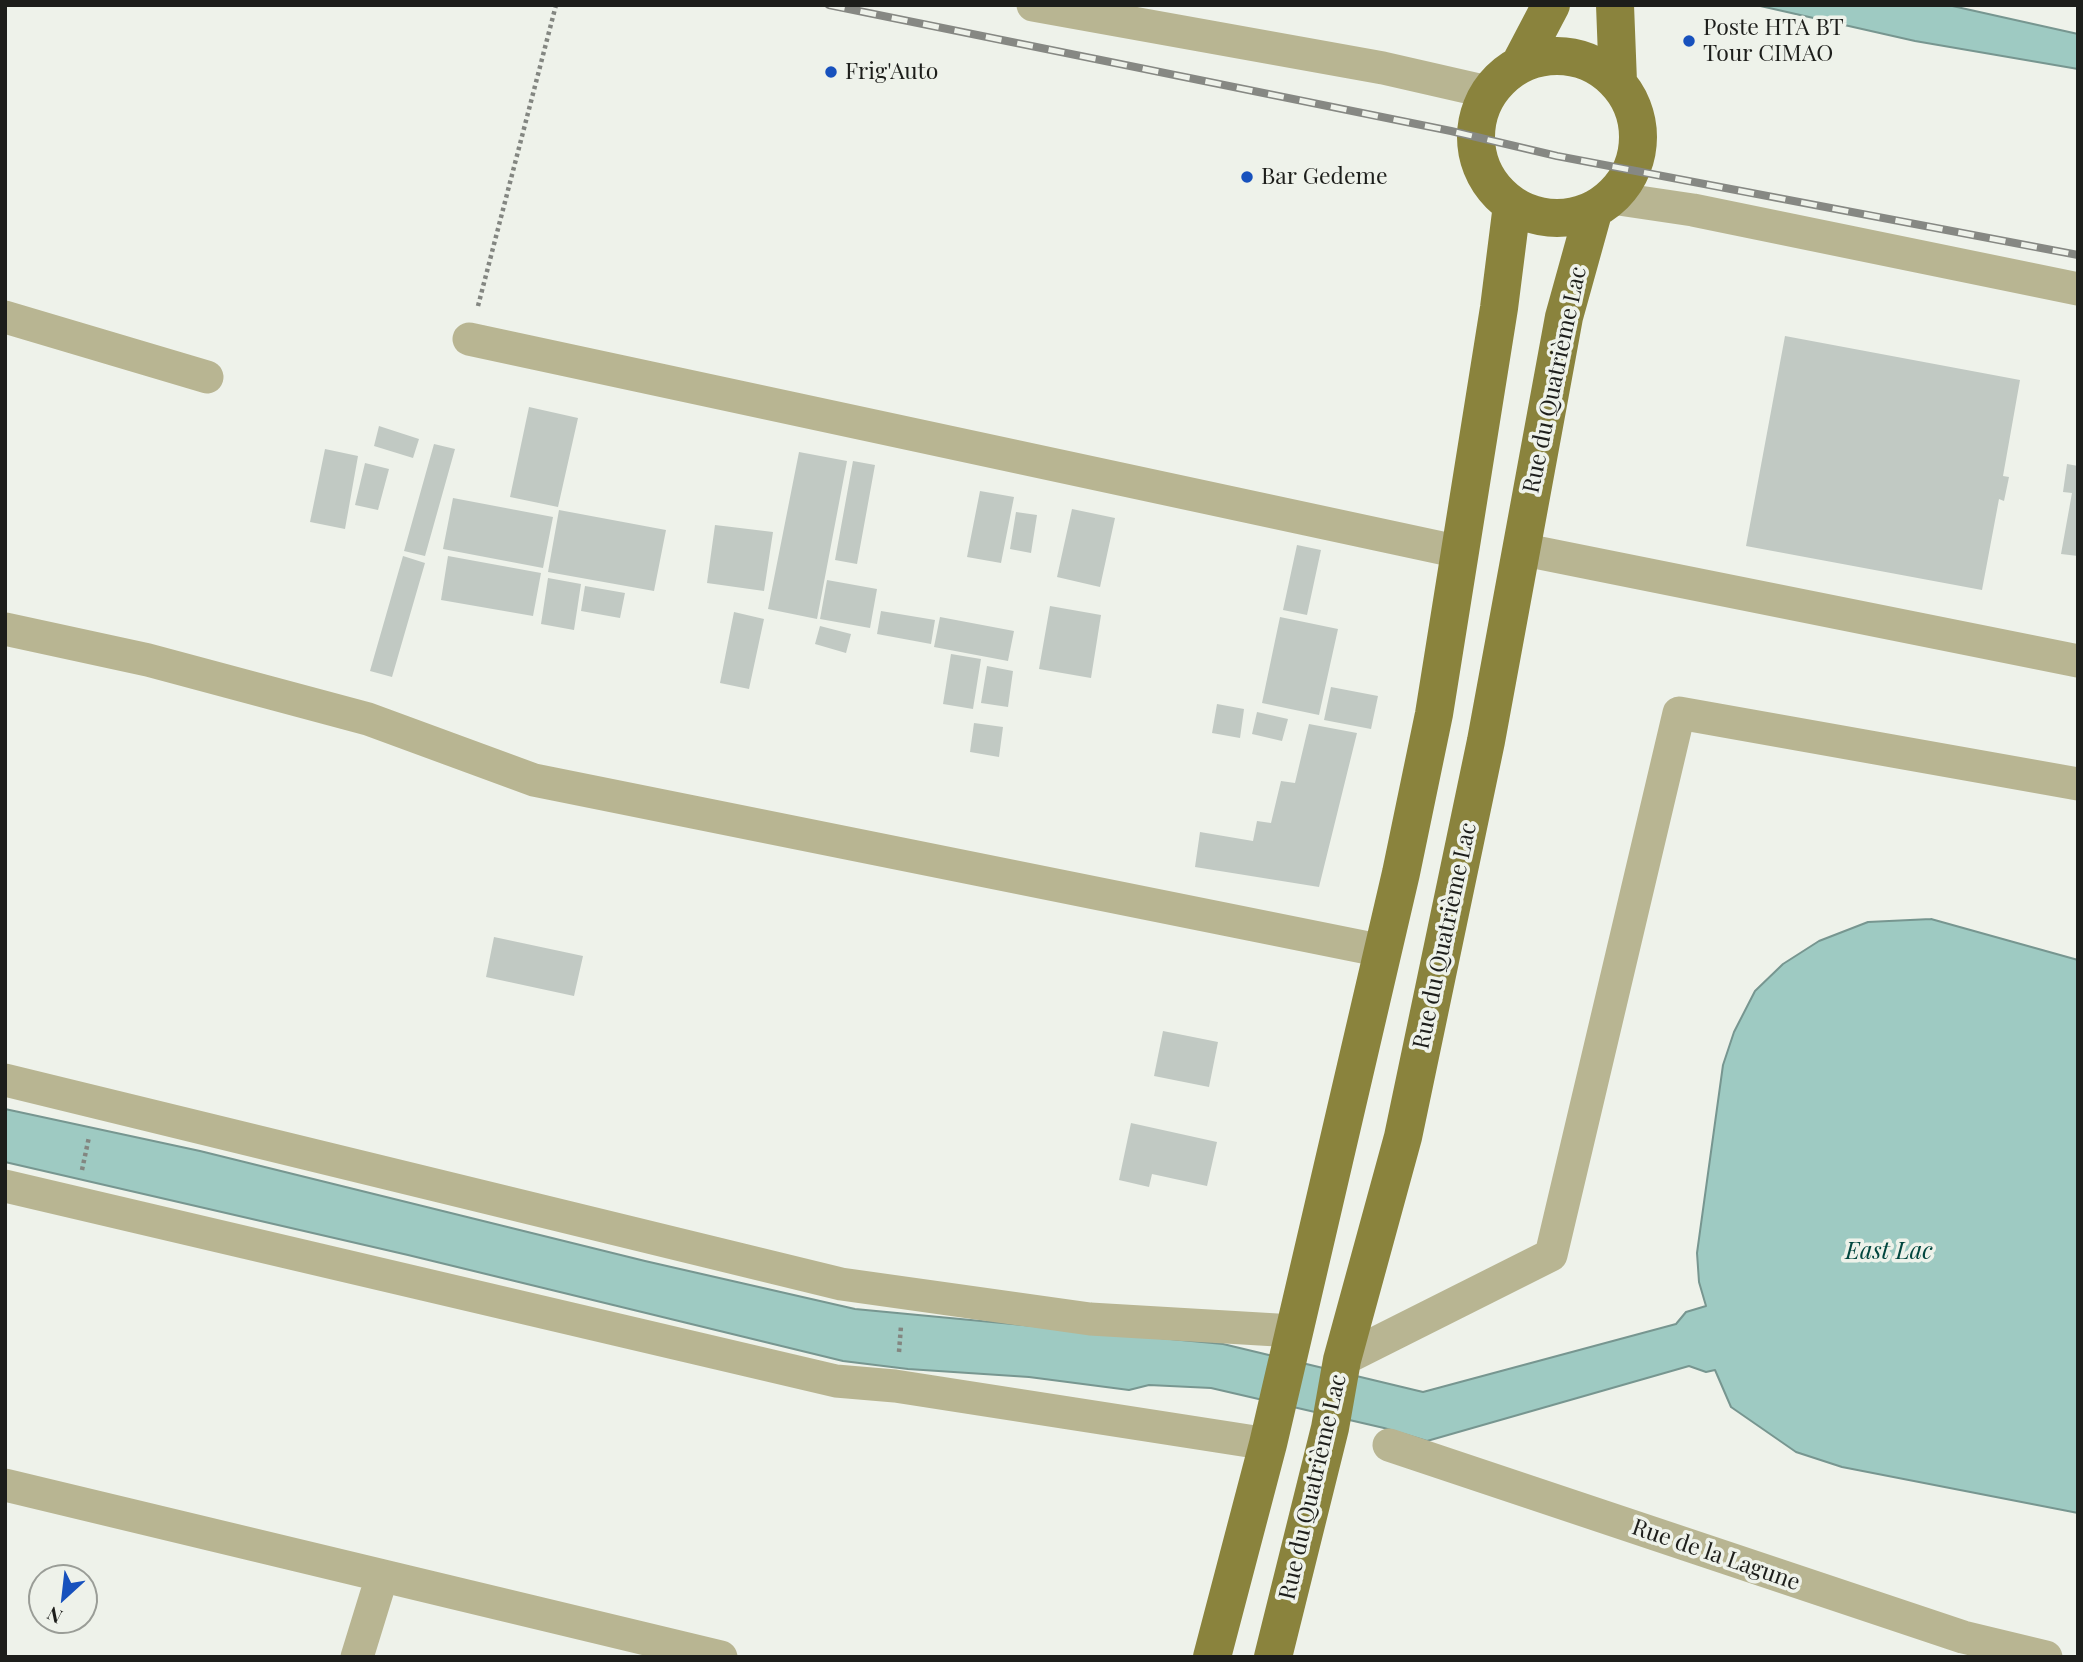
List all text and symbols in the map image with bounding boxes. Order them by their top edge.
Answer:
place label: Poste HTA BT Tour CIMAO [1703,14,1844,68]
marker: Poste HTA BT Tour CIMAO [1681,33,1697,49]
place label: Frig'Auto [845,58,938,86]
marker: Frig'Auto [823,64,839,80]
place label: Bar Gedeme [1261,163,1388,191]
marker: Bar Gedeme [1239,169,1255,185]
street label: Rue du Quatrième Lac [1518,264,1592,496]
street label: Rue du Quatrième Lac [1408,820,1482,1052]
water label: East Lac [1845,1238,1933,1266]
street label: Rue du Quatrième Lac [1274,1372,1352,1602]
street label: Rue de la Lagune [1628,1513,1804,1597]
north arrow [28,1564,98,1634]
text: N [42,1601,66,1631]

